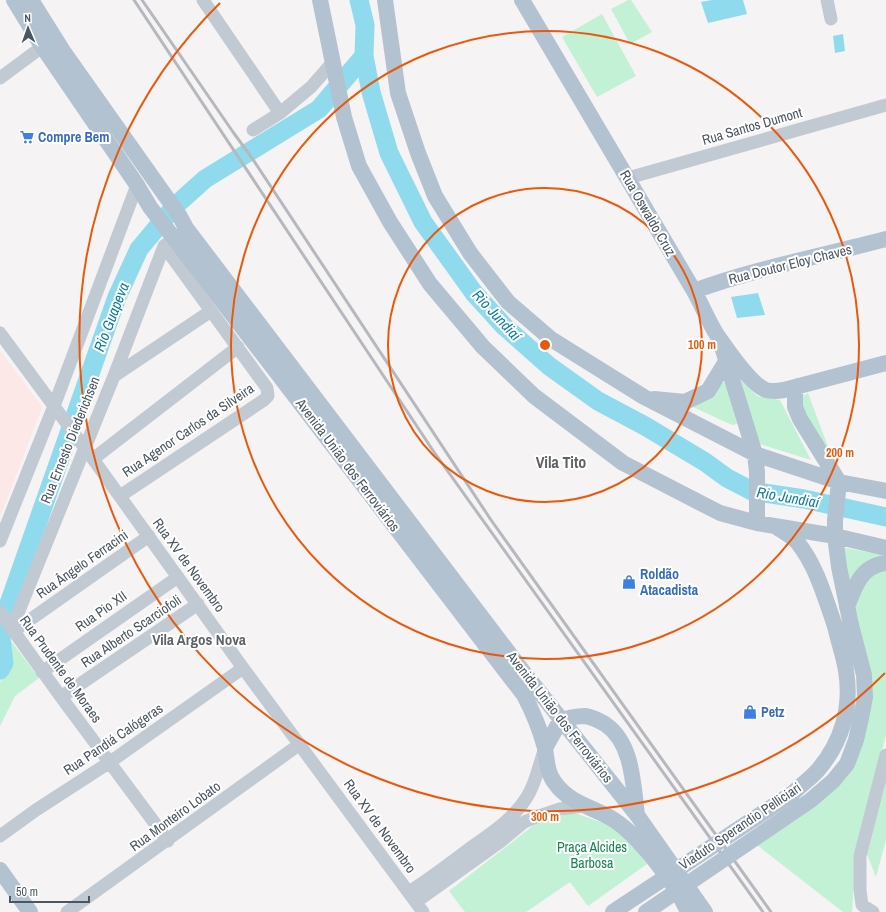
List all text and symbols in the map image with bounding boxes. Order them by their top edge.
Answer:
north arrow [8,8,48,48]
text: N [24,11,31,25]
street label: Rua Santos Dumont [700,103,804,149]
place label: Compre Bem [38,128,109,146]
supermarket icon: Compre Bem [19,129,35,145]
street label: Rua Oswaldo Cruz [616,167,680,259]
street label: Rua Doutor Eloy Chaves [727,240,854,288]
water label: Rio Guapeva [88,279,134,355]
water label: Rio Jundiaí [468,285,527,346]
text: 100 m [688,337,716,353]
centre of rings [538,338,552,352]
street label: Rua Ernesto Diederichsen [36,374,104,506]
street label: Rua Agenor Carlos da Silveira [119,379,258,481]
street label: Avenida União dos Ferroviários [291,394,404,535]
text: 200 m [826,445,854,461]
district label: Vila Tito [536,451,586,473]
water label: Rio Jundiaí [755,481,822,513]
street label: Rua XV de Novembro [149,515,229,615]
street label: Rua Ângelo Ferracini [33,526,131,602]
place label: Roldão Atacadista [640,565,699,599]
shop icon: Roldão Atacadista [621,574,637,590]
street label: Rua Pio XII [72,587,130,635]
street label: Rua Alberto Scarciofoli [77,591,185,671]
street label: Rua Prudente de Moraes [16,612,106,726]
district label: Vila Argos Nova [152,629,246,650]
street label: Avenida União dos Ferroviários [502,647,617,787]
street label: Rua Pandiá Calógeras [60,699,166,779]
place label: Petz [761,703,785,721]
shop icon: Petz [742,704,758,720]
street label: Rua XV de Novembro [340,776,420,876]
street label: Rua Monteiro Lobato [126,777,224,855]
street label: Viaduto Sperandio Pelliciari [676,778,804,874]
text: 300 m [531,809,559,825]
park label: Praça Alcides Barbosa [557,838,627,872]
scale bar [10,878,89,904]
text: 50 m [16,884,38,900]

